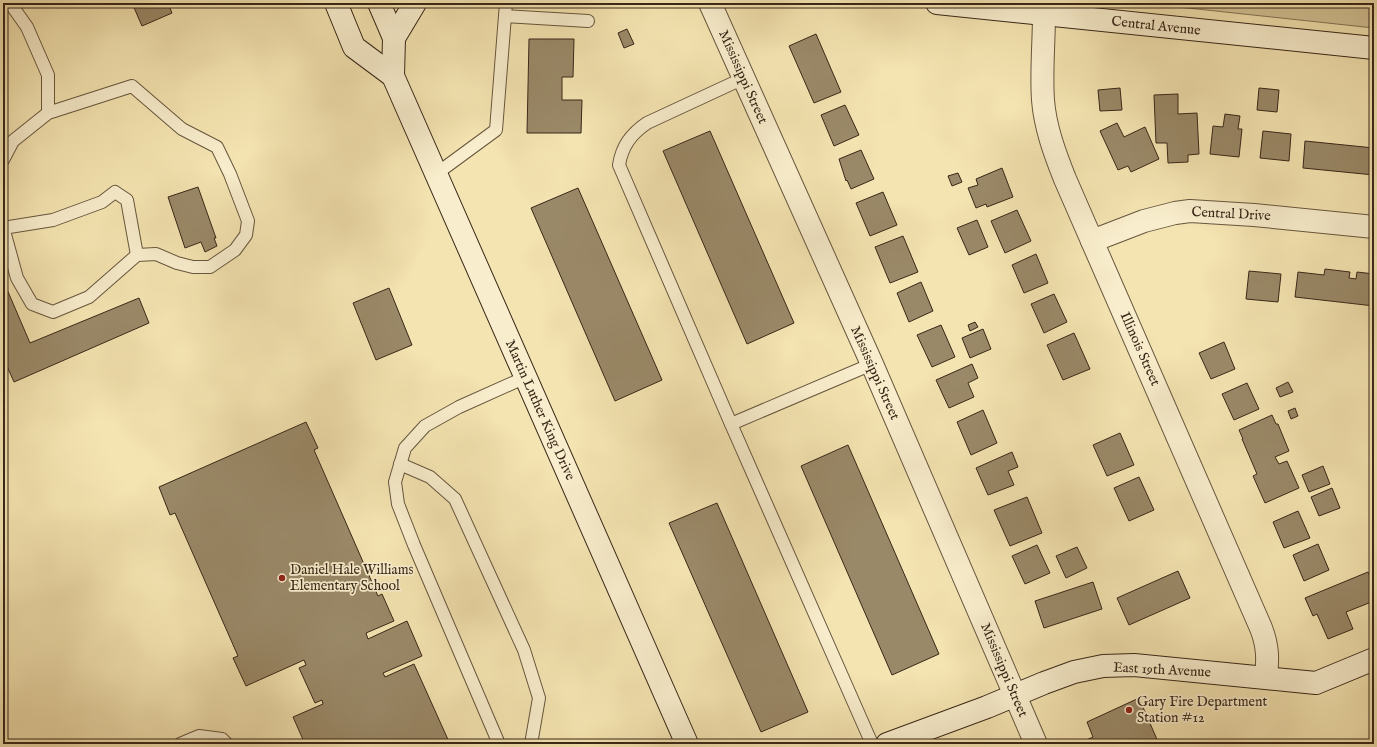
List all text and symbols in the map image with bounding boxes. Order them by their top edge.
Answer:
street label: Central Avenue [1111,12,1202,40]
street label: Mississippi Street [714,27,772,127]
street label: Central Drive [1191,203,1272,225]
street label: Illinois Street [1116,309,1164,389]
street label: Mississippi Street [846,323,904,423]
street label: Martin Luther King Drive [501,337,579,484]
place label: Daniel Hale Williams Elementary School [290,561,413,595]
marker: Daniel Hale Williams Elementary School [277,573,287,583]
street label: Mississippi Street [976,620,1032,720]
street label: East 19th Avenue [1113,658,1212,682]
place label: Gary Fire Department Station #12 [1137,693,1267,727]
marker: Gary Fire Department Station #12 [1124,705,1134,715]

